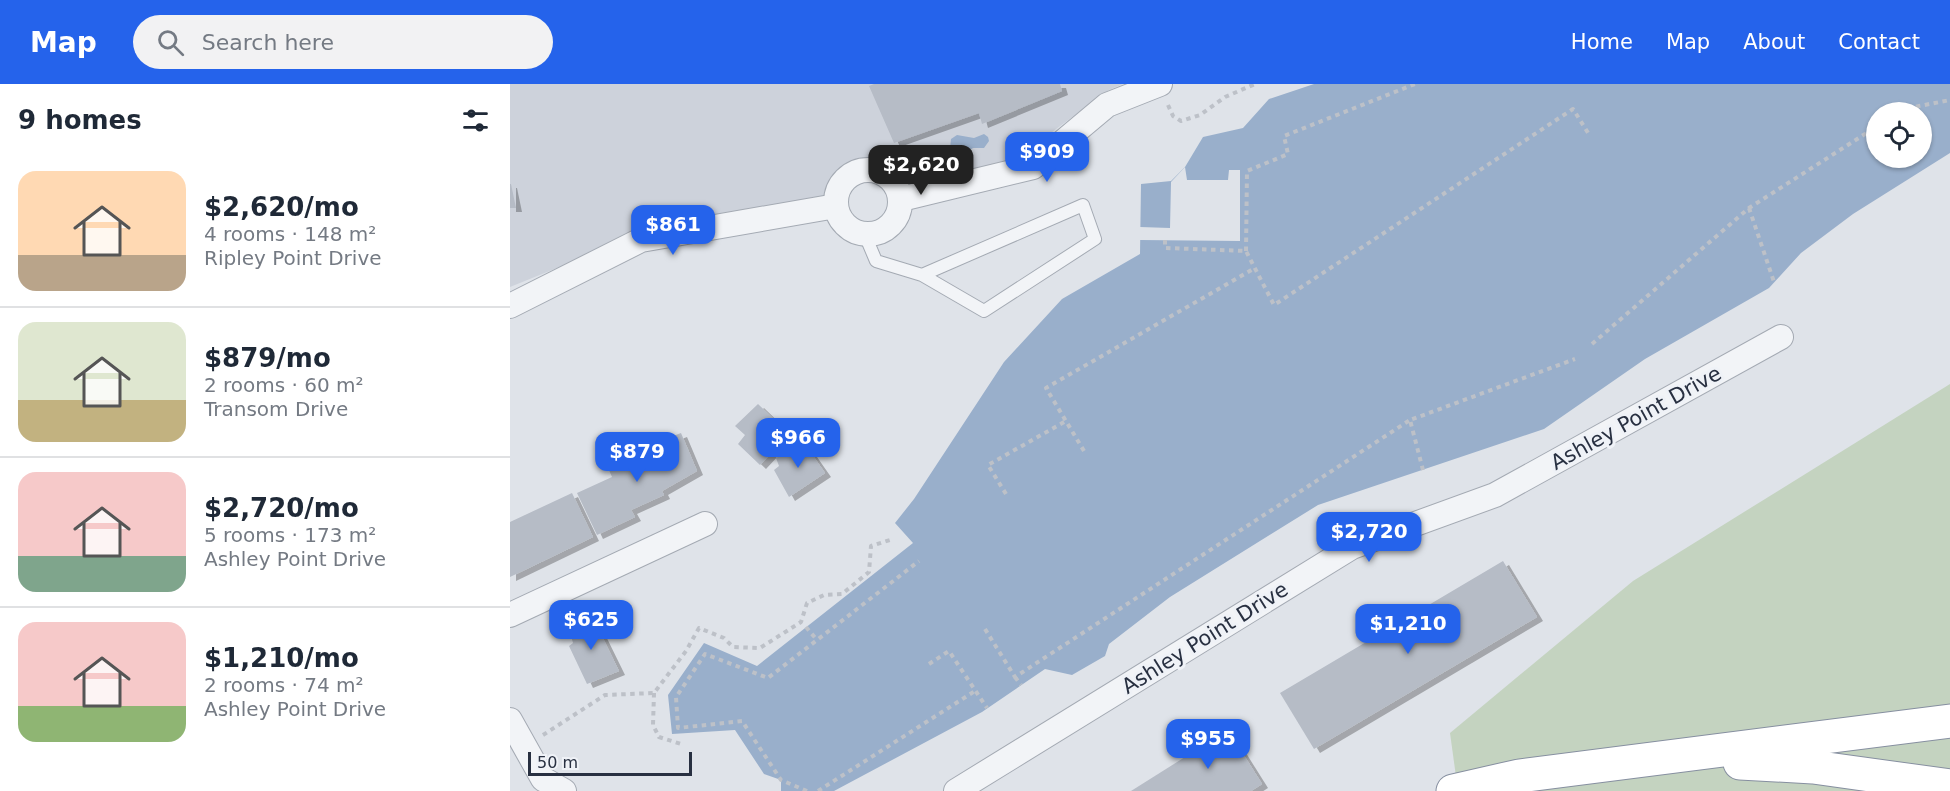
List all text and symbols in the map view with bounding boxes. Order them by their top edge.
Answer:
search box [133,15,553,69]
text: Map [30,26,97,59]
icon: search [154,26,187,59]
text: Search here [202,30,334,55]
text: Home [1571,30,1633,54]
text: Map [1666,30,1710,54]
text: About [1743,30,1805,54]
text: Contact [1838,30,1920,54]
map controls [1866,102,1932,168]
button: locate [1866,102,1932,168]
icon: filters [459,104,492,137]
text: 9 homes [18,105,142,135]
pin: $909 [1011,132,1083,183]
text: $909 [1019,139,1075,163]
pin: $2,620 [872,145,970,196]
text: $2,620 [882,152,960,176]
text: $2,620/mo [204,192,359,222]
icon: home [66,195,138,267]
pin: $861 [637,205,709,256]
text: $861 [645,212,701,236]
text: 4 rooms · 148 m² [204,222,376,246]
text: Ripley Point Drive [204,246,382,270]
text: $879/mo [204,343,331,373]
icon: home [66,346,138,418]
street label: Ashley Point Drive [1547,361,1725,475]
text: 2 rooms · 60 m² [204,373,364,397]
text: Transom Drive [204,397,348,421]
pin: $966 [762,418,834,469]
text: $966 [770,425,826,449]
pin: $879 [601,432,673,483]
text: $879 [609,439,665,463]
text: $2,720/mo [204,493,359,523]
icon: home [66,496,138,568]
pin: $2,720 [1320,512,1418,563]
text: $2,720 [1330,519,1408,543]
text: 5 rooms · 173 m² [204,523,376,547]
text: Ashley Point Drive [204,547,386,571]
street label: Ashley Point Drive [1118,577,1292,699]
pin: $625 [555,600,627,651]
pin: $1,210 [1359,604,1457,655]
text: $625 [563,607,619,631]
text: $1,210 [1369,611,1447,635]
text: $1,210/mo [204,643,359,673]
icon: home [66,646,138,718]
text: 2 rooms · 74 m² [204,673,364,697]
text: Ashley Point Drive [204,697,386,721]
pin: $955 [1172,719,1244,770]
text: $955 [1180,726,1236,750]
scale bar [528,749,692,776]
text: 50 m [537,753,578,772]

